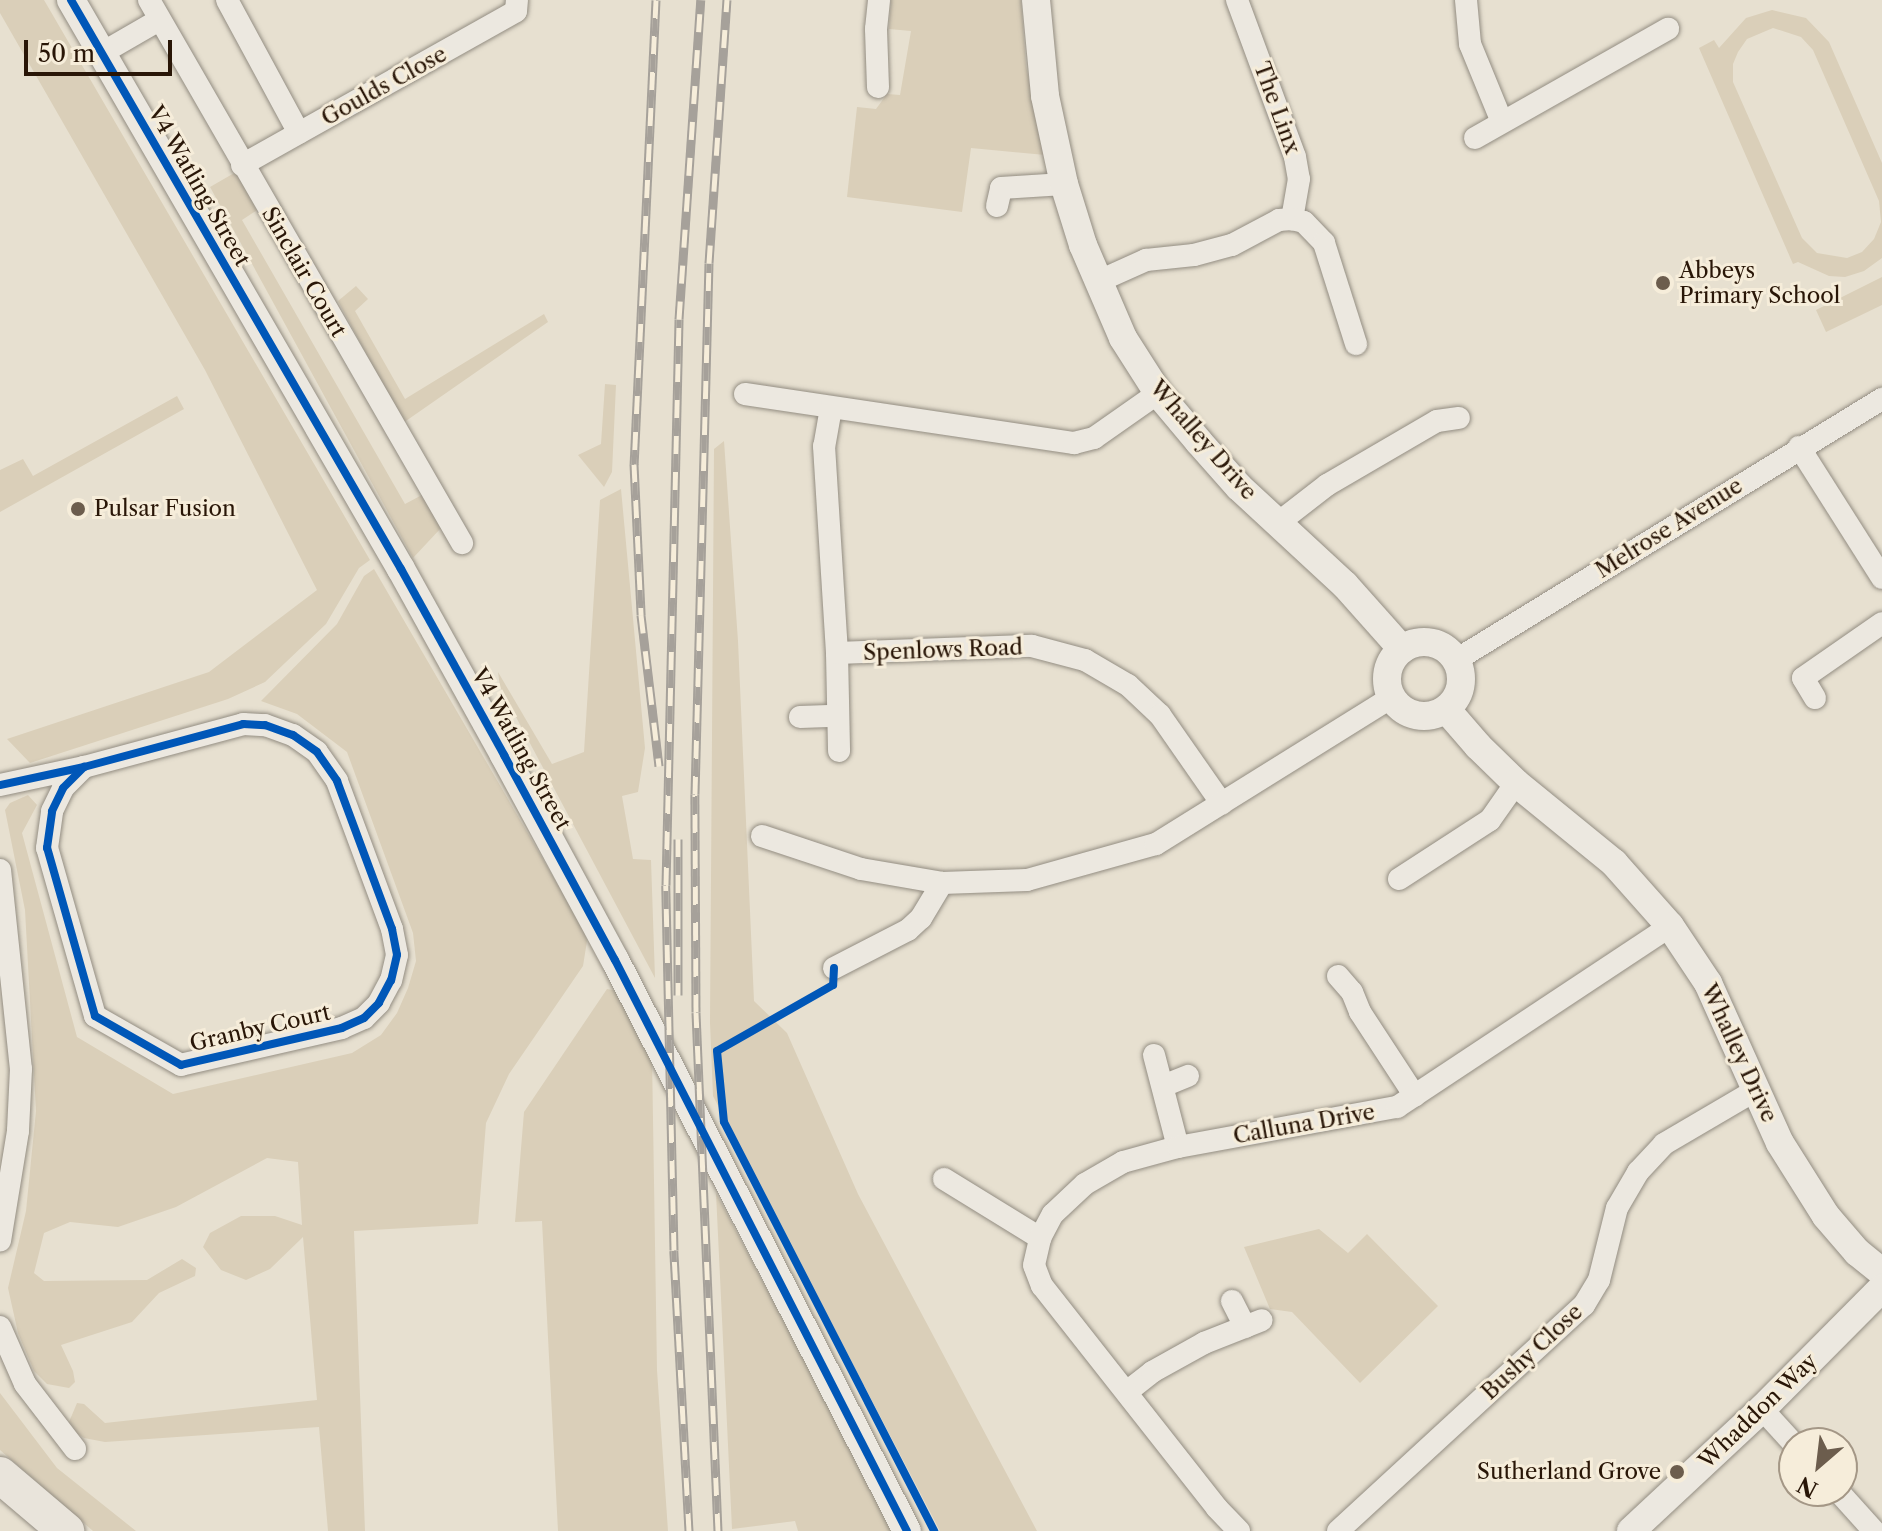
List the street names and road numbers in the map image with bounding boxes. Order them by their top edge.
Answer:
street label: Goulds Close [317,41,451,131]
street label: The Linx [1248,58,1306,158]
street label: V4 Watling Street [142,101,256,271]
street label: Sinclair Court [256,202,352,342]
street label: Whalley Drive [1144,375,1262,505]
street label: Melrose Avenue [1590,472,1748,584]
street label: Spenlows Road [863,634,1023,666]
street label: V4 Watling Street [465,663,577,835]
street label: Whalley Drive [1695,979,1783,1127]
street label: Granby Court [187,999,333,1057]
street label: Calluna Drive [1231,1099,1377,1149]
street label: Bushy Close [1476,1298,1588,1406]
street label: Whaddon Way [1693,1348,1823,1474]

